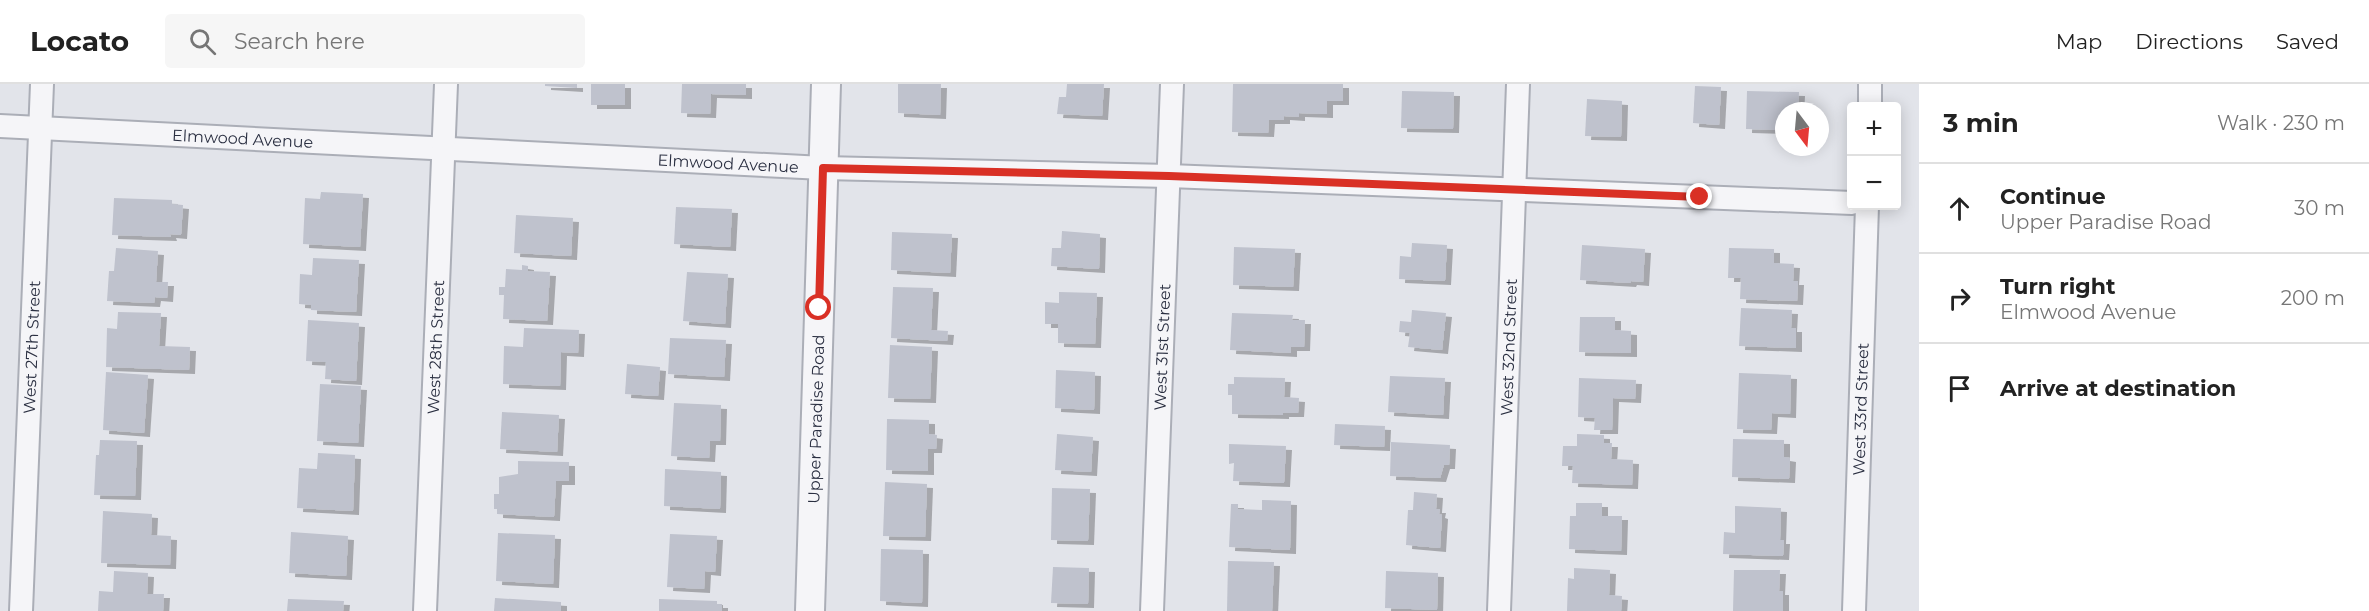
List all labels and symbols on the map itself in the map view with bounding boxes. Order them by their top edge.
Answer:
north arrow [1775,102,1829,156]
street label: Elmwood Avenue [172,126,314,152]
street label: Elmwood Avenue [657,151,799,177]
route end [1686,183,1712,209]
street label: West 32nd Street [1497,278,1521,416]
street label: West 28th Street [424,279,448,415]
street label: West 27th Street [20,280,44,414]
street label: West 31st Street [1151,283,1174,411]
route start [805,294,831,320]
street label: Upper Paradise Road [804,334,828,504]
street label: West 33rd Street [1849,342,1873,476]

